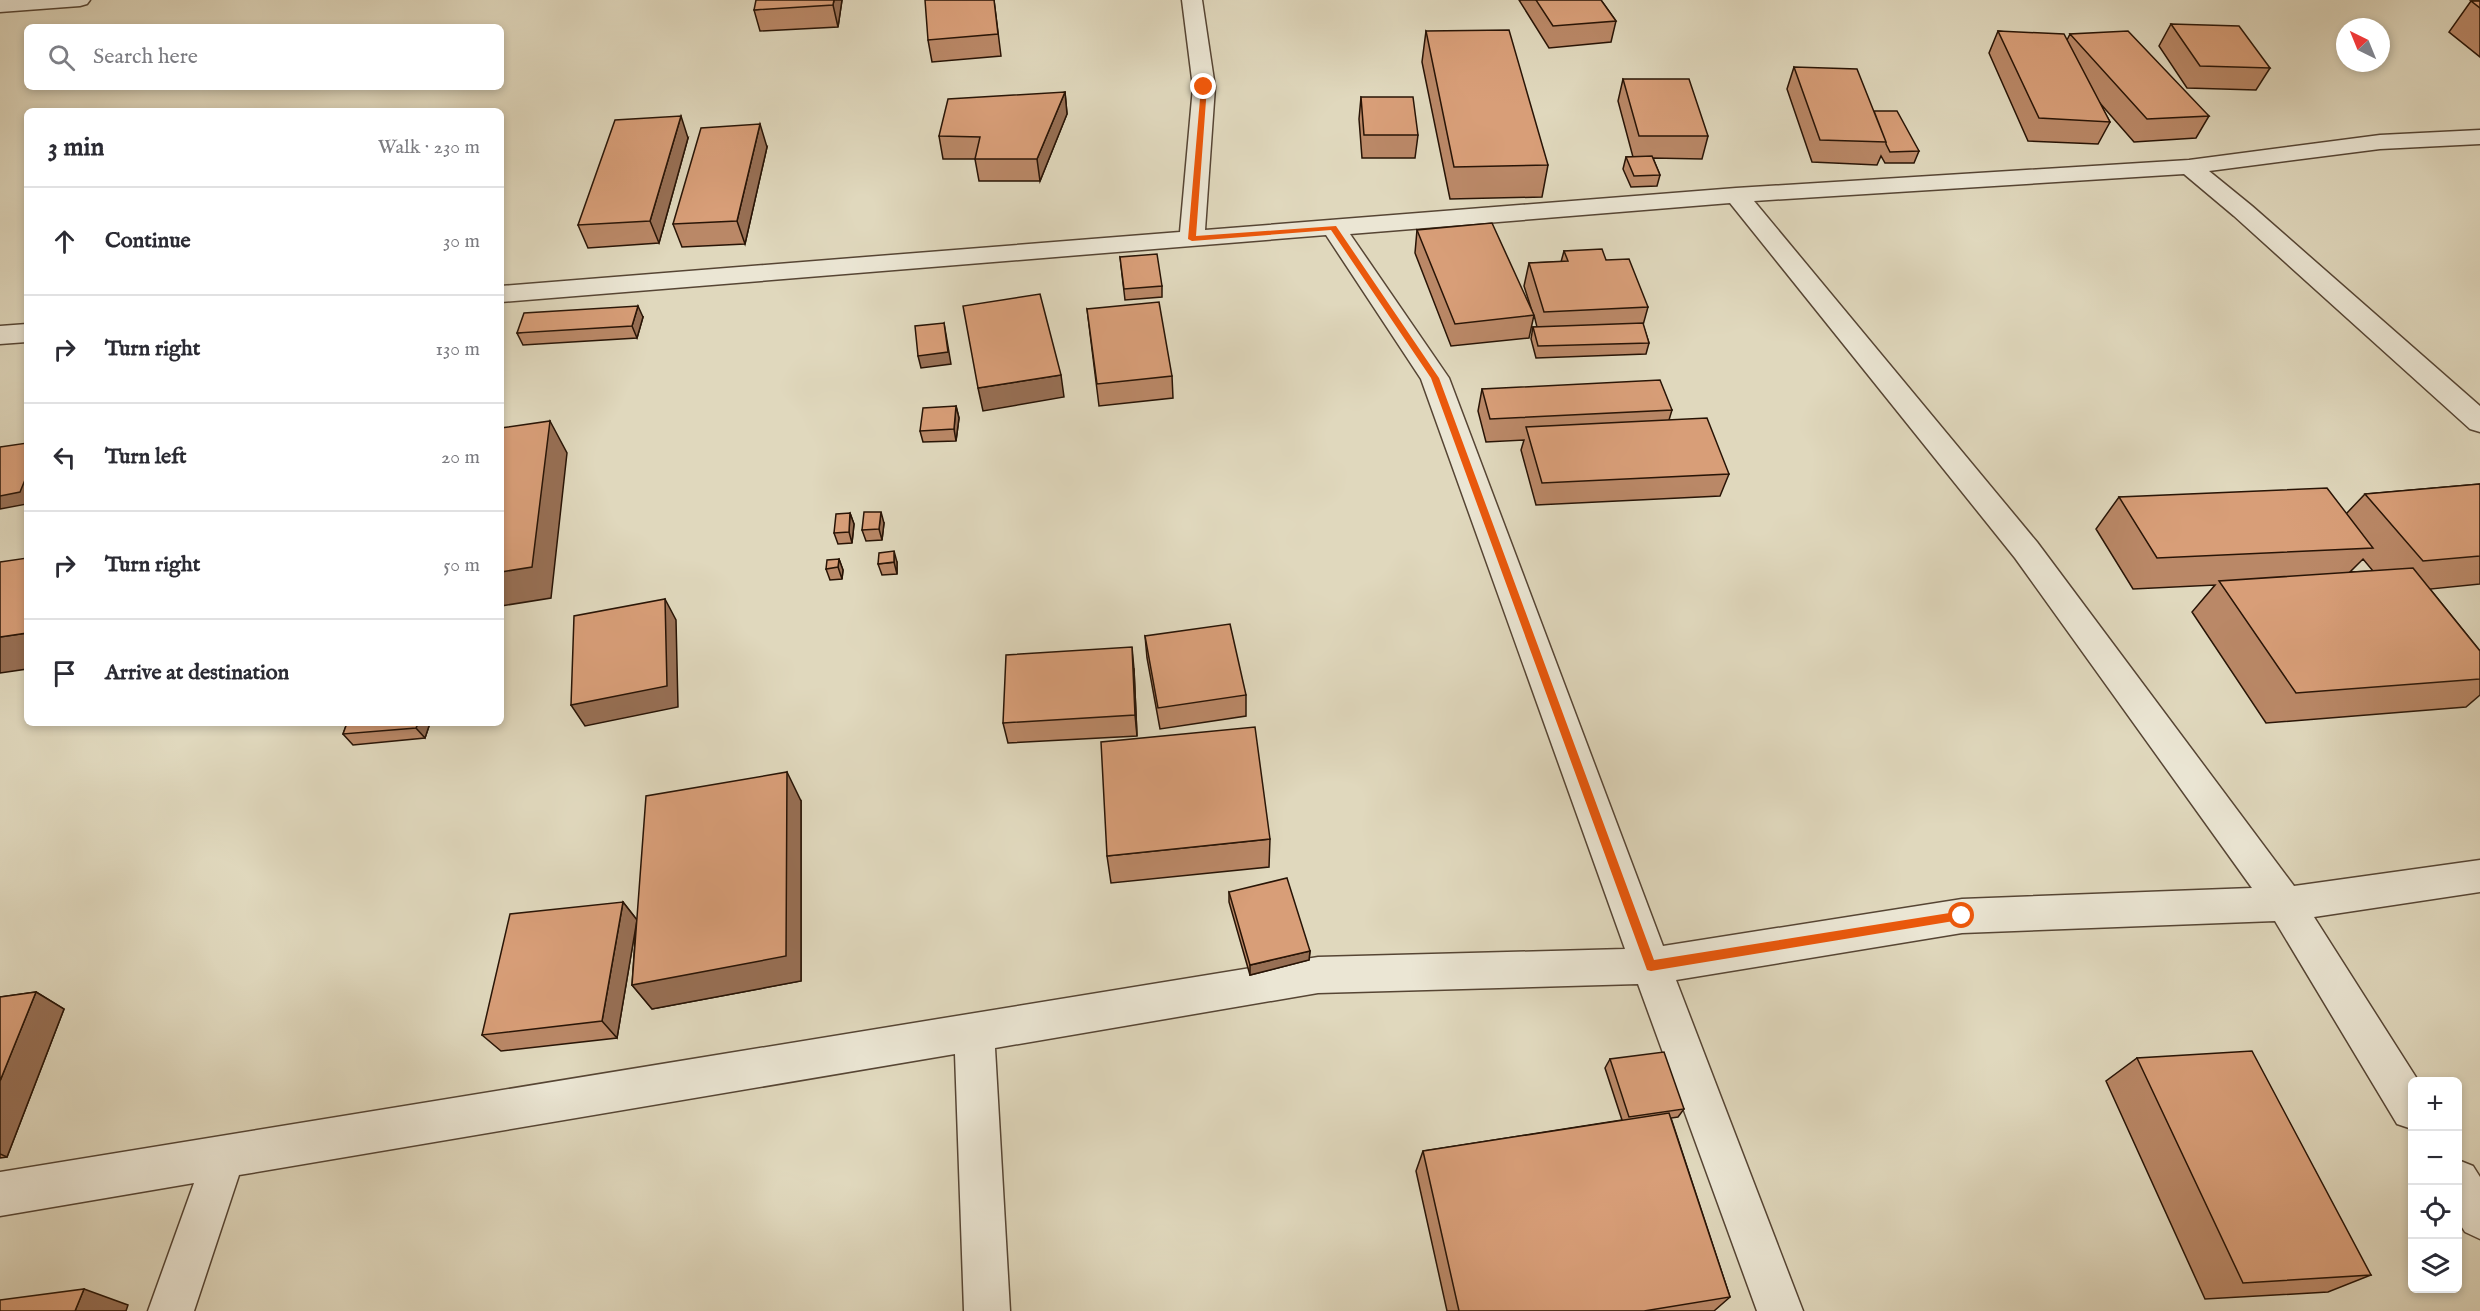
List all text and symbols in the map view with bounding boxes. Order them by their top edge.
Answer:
north arrow [2336,18,2390,72]
search box [24,24,504,90]
icon: search [45,41,78,74]
text: Search here [93,43,198,71]
route end [1190,73,1216,99]
text: 3 min [48,131,104,164]
text: Walk · 230 m [378,135,480,160]
icon: ahead [48,225,81,258]
text: Continue [105,227,191,255]
text: 30 m [443,229,480,254]
icon: right [48,333,81,366]
text: Turn right [105,335,200,363]
text: 130 m [435,337,480,362]
icon: left [48,441,81,474]
text: Turn left [105,443,187,471]
text: 20 m [441,445,480,470]
icon: right [48,549,81,582]
text: Turn right [105,551,200,579]
text: 50 m [443,553,480,578]
icon: arrive [48,657,81,690]
text: Arrive at destination [105,659,289,687]
route start [1948,902,1974,928]
map controls [2408,1077,2462,1293]
button: + [2408,1077,2462,1131]
button: − [2408,1131,2462,1185]
button: locate [2408,1185,2462,1239]
button: layers [2408,1239,2462,1293]

